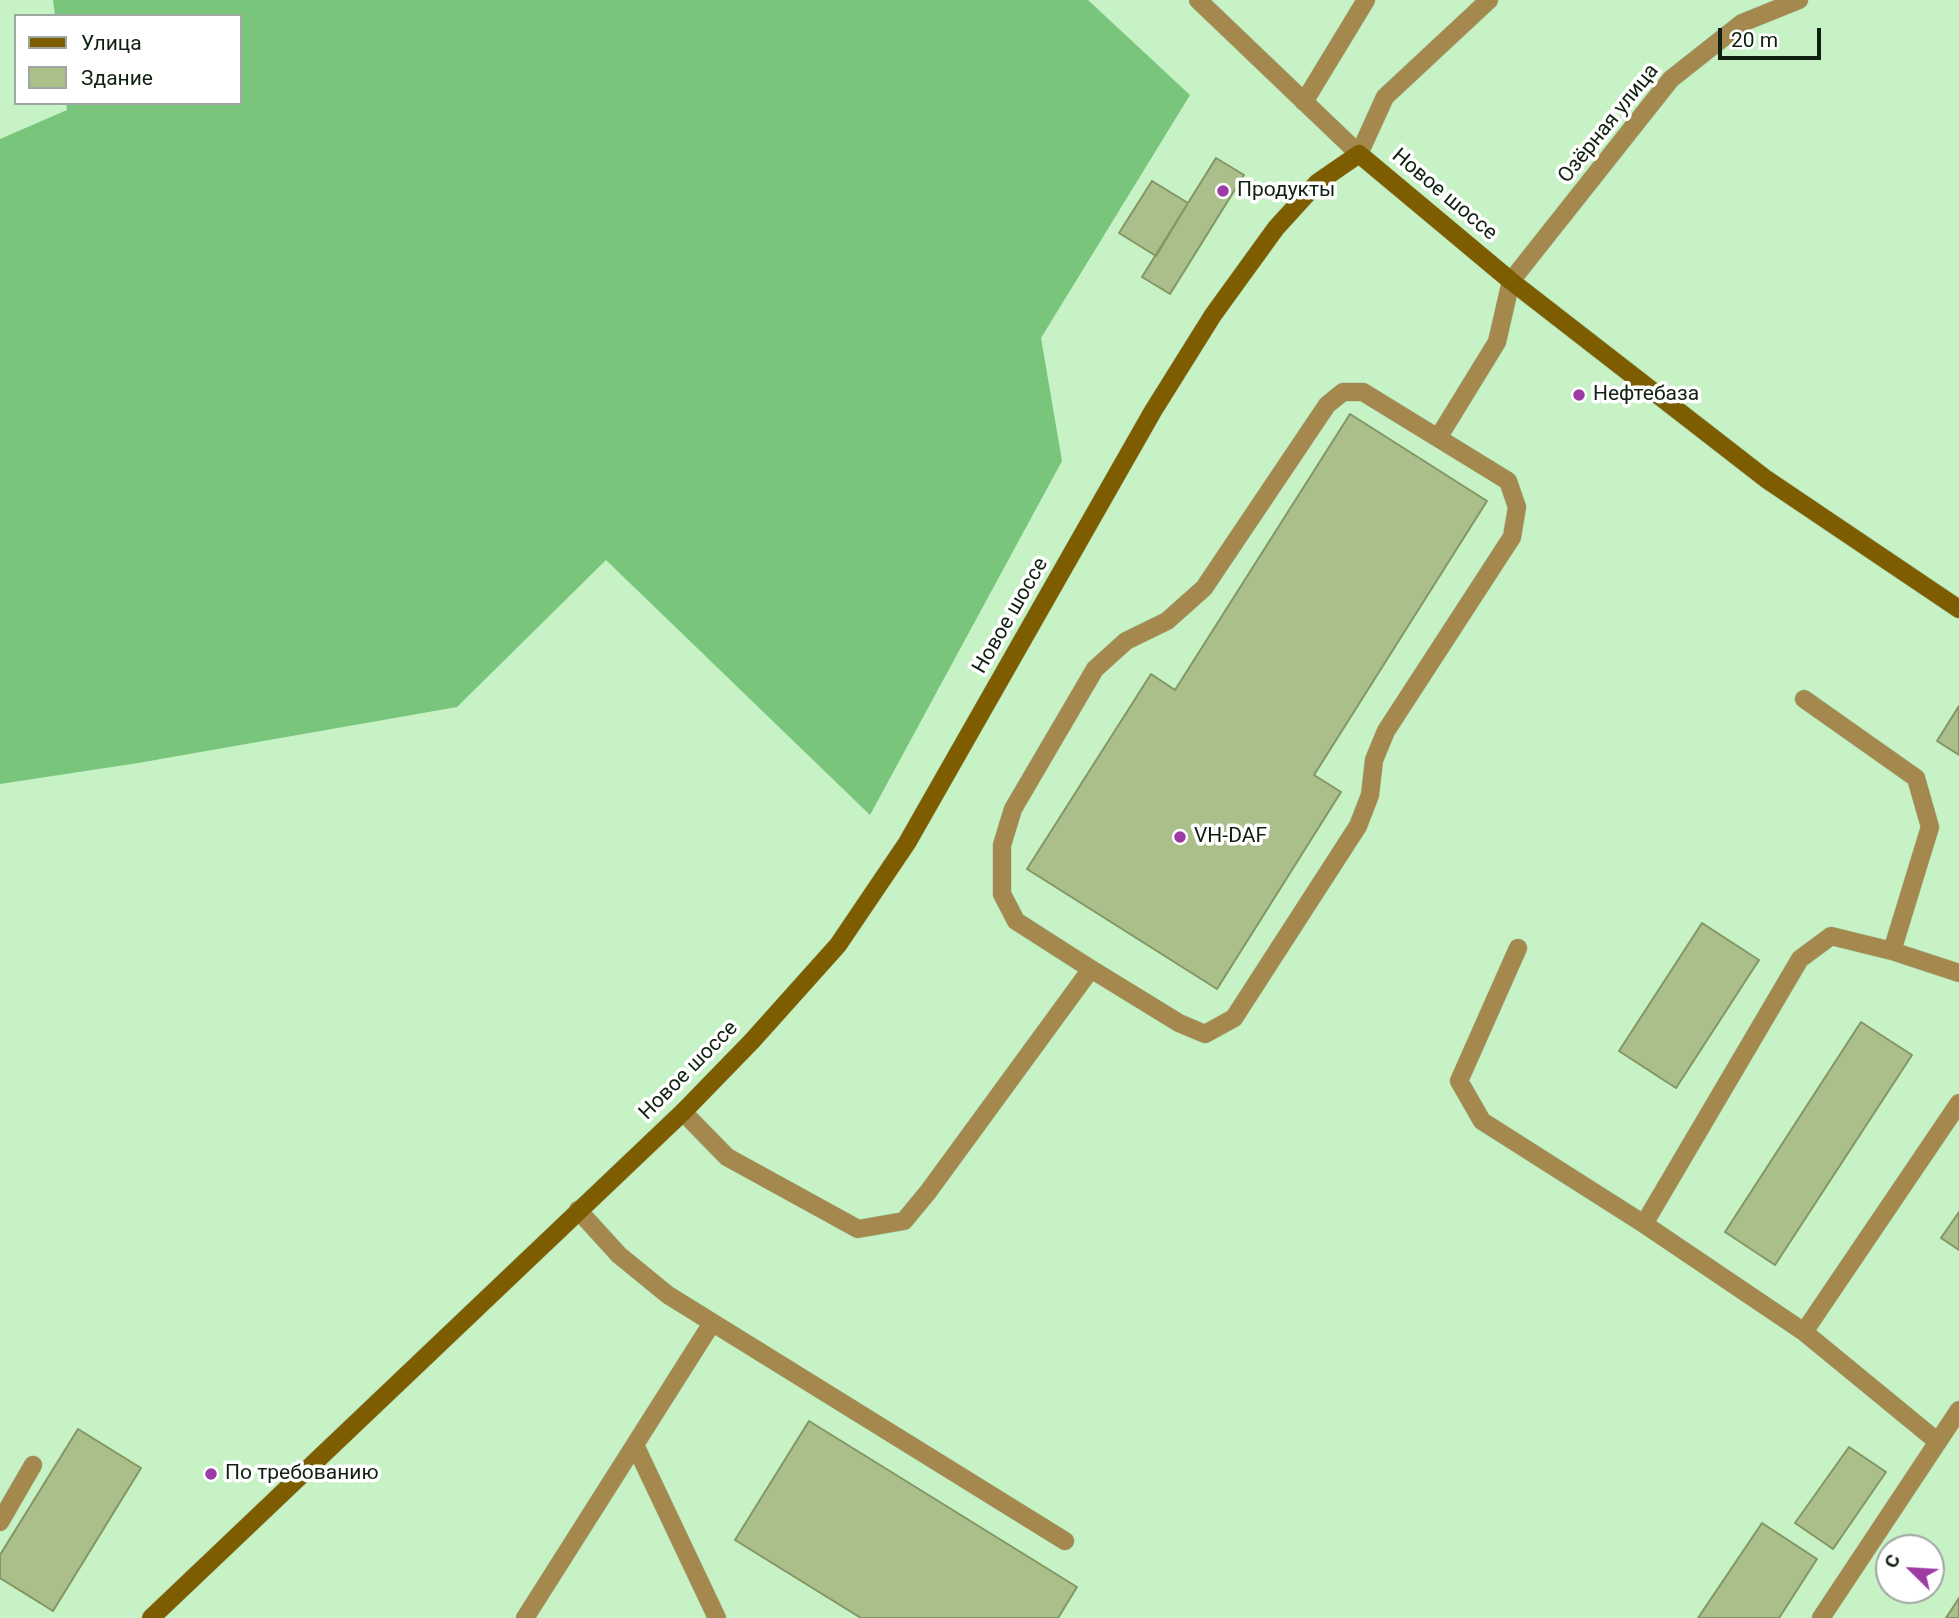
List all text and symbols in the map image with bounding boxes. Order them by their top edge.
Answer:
legend [14,14,242,105]
scale bar [1721,14,1824,58]
text: 20 m [1731,28,1778,52]
text: Улица [81,31,142,55]
street label: Озёрная улица [1553,59,1665,189]
text: Здание [81,66,153,90]
street label: Новое шоссе [1386,144,1502,246]
place label: Продукты [1237,178,1335,204]
marker: Продукты [1215,183,1231,199]
place label: Нефтебаза [1593,382,1699,408]
marker: Нефтебаза [1571,387,1587,403]
street label: Новое шоссе [968,554,1054,678]
place label: VH-DAF [1194,824,1267,850]
marker: VH-DAF [1172,829,1188,845]
street label: Новое шоссе [634,1016,744,1126]
place label: По требованию [225,1461,379,1487]
marker: По требованию [203,1466,219,1482]
north arrow [1875,1534,1945,1604]
text: С [1879,1551,1905,1571]

